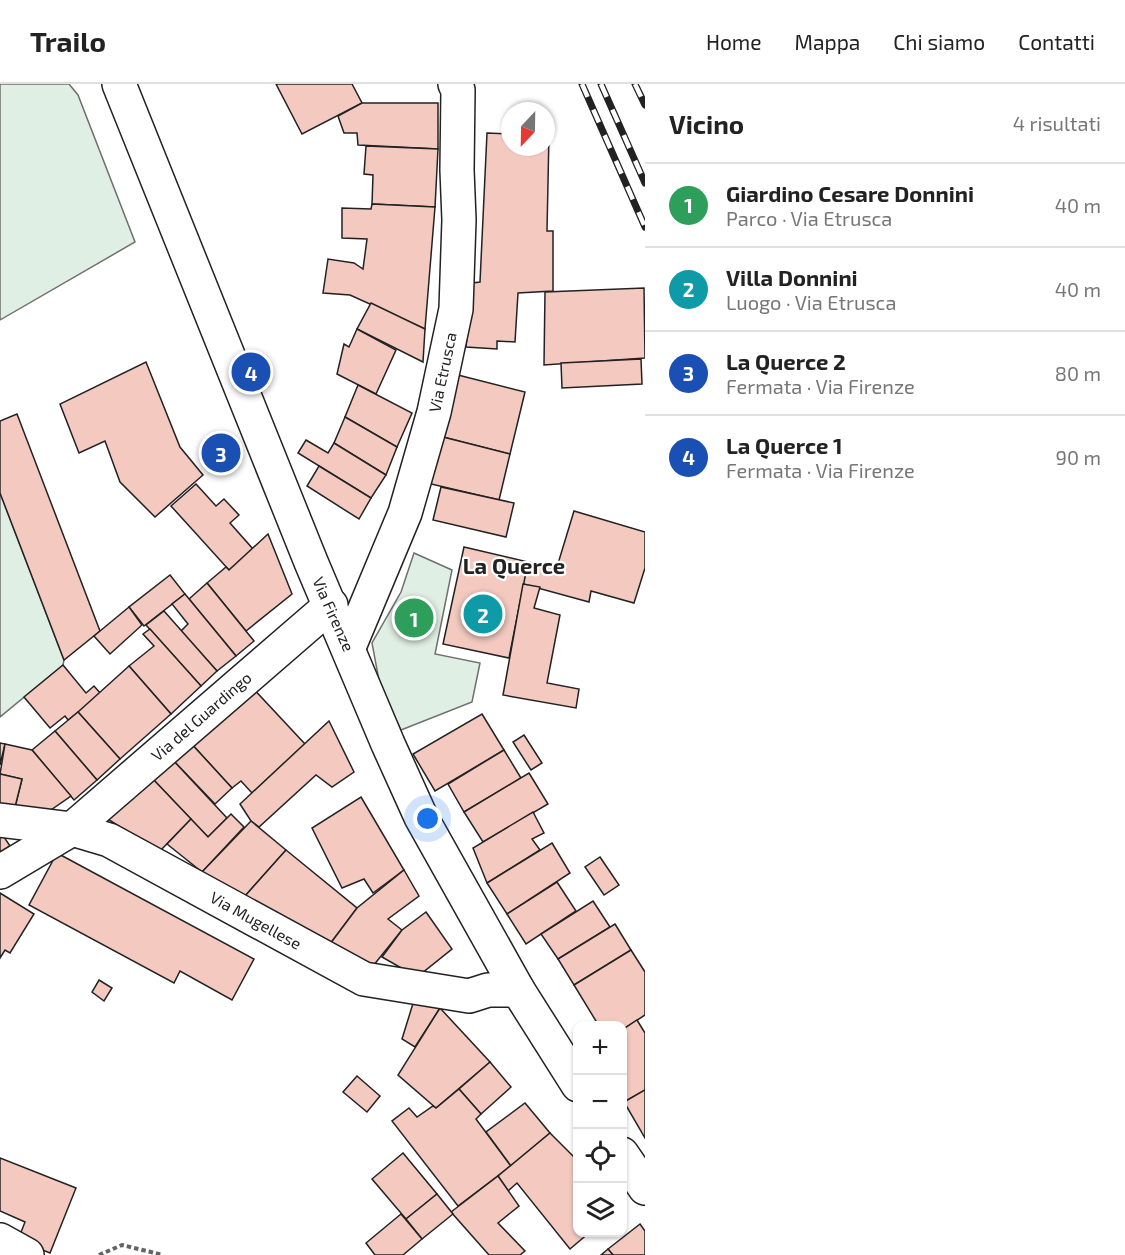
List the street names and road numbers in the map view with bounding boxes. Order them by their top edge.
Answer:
street label: Via Etrusca [424,330,460,414]
street label: Via Firenze [309,574,359,654]
street label: Via del Guardingo [147,667,255,765]
street label: Via Mugellese [207,887,305,953]

